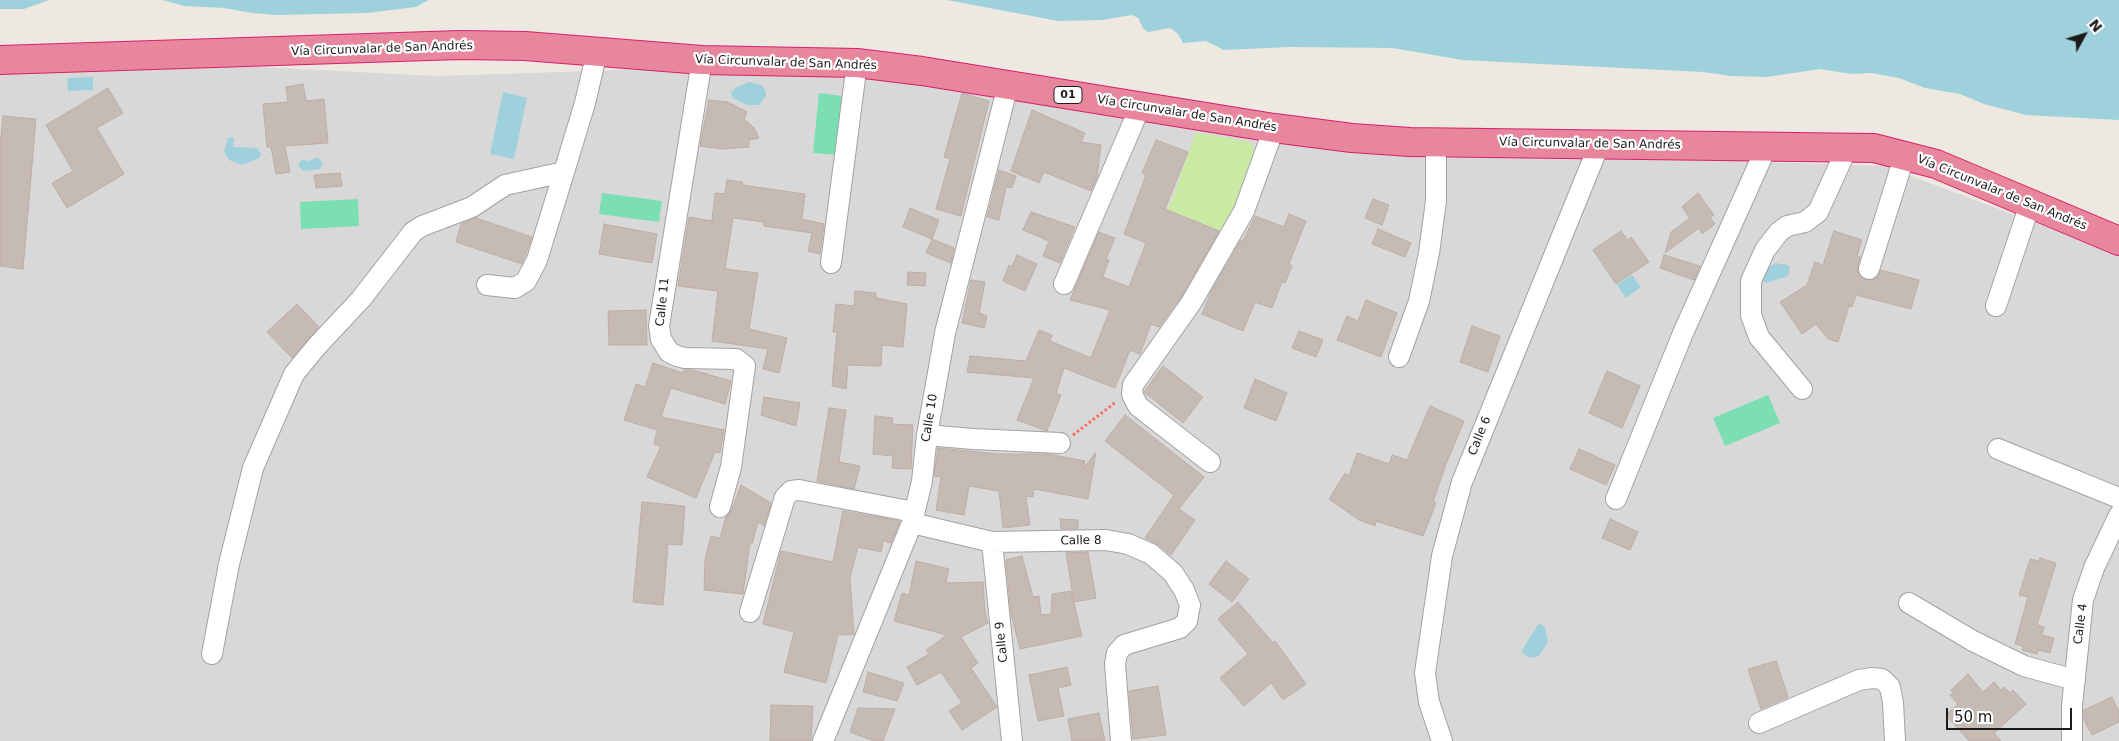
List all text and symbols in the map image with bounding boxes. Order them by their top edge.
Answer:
north arrow [2059,10,2109,60]
text: N [2086,16,2106,35]
street label: Vía Circunvalar de San Andrés [291,39,473,59]
street label: Vía Circunvalar de San Andrés [695,53,877,73]
road number: 01 [1054,86,1082,104]
street label: Vía Circunvalar de San Andrés [1096,93,1278,135]
street label: Vía Circunvalar de San Andrés [1499,135,1681,153]
street label: Vía Circunvalar de San Andrés [1915,152,2089,234]
street label: Calle 11 [653,277,673,327]
street label: Calle 10 [919,393,941,443]
street label: Calle 6 [1466,414,1494,458]
street label: Calle 8 [1060,533,1102,549]
street label: Calle 4 [2071,603,2091,645]
street label: Calle 9 [993,621,1011,663]
scale bar [1949,698,2075,730]
text: 50 m [1954,708,1992,726]

